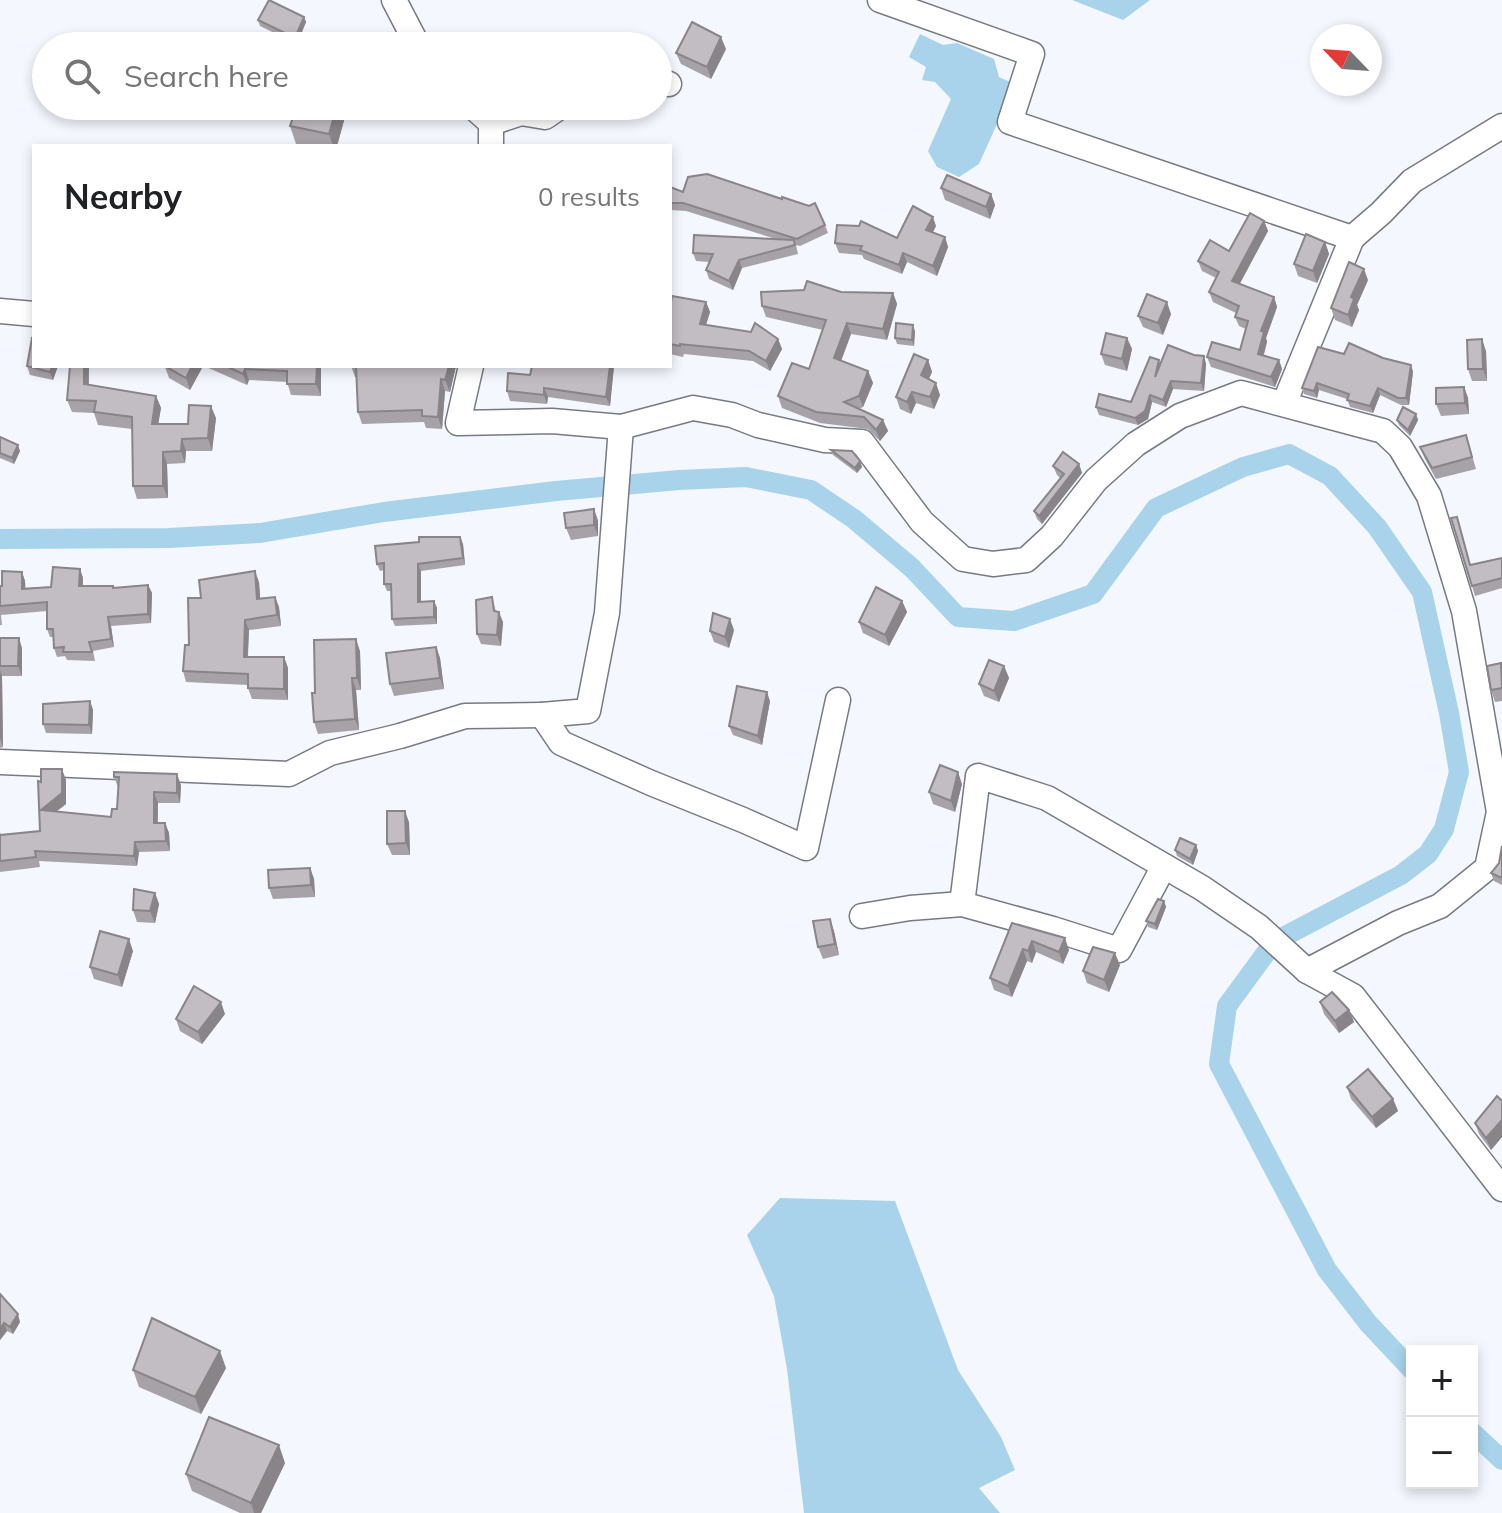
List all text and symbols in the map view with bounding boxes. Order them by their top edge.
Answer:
north arrow [1310,24,1382,96]
search box [32,32,672,120]
icon: search [60,54,104,98]
text: Search here [124,57,289,95]
text: Nearby [64,175,182,218]
text: 0 results [538,180,640,213]
map controls [1406,1345,1478,1489]
button: + [1406,1345,1478,1417]
button: − [1406,1417,1478,1489]

